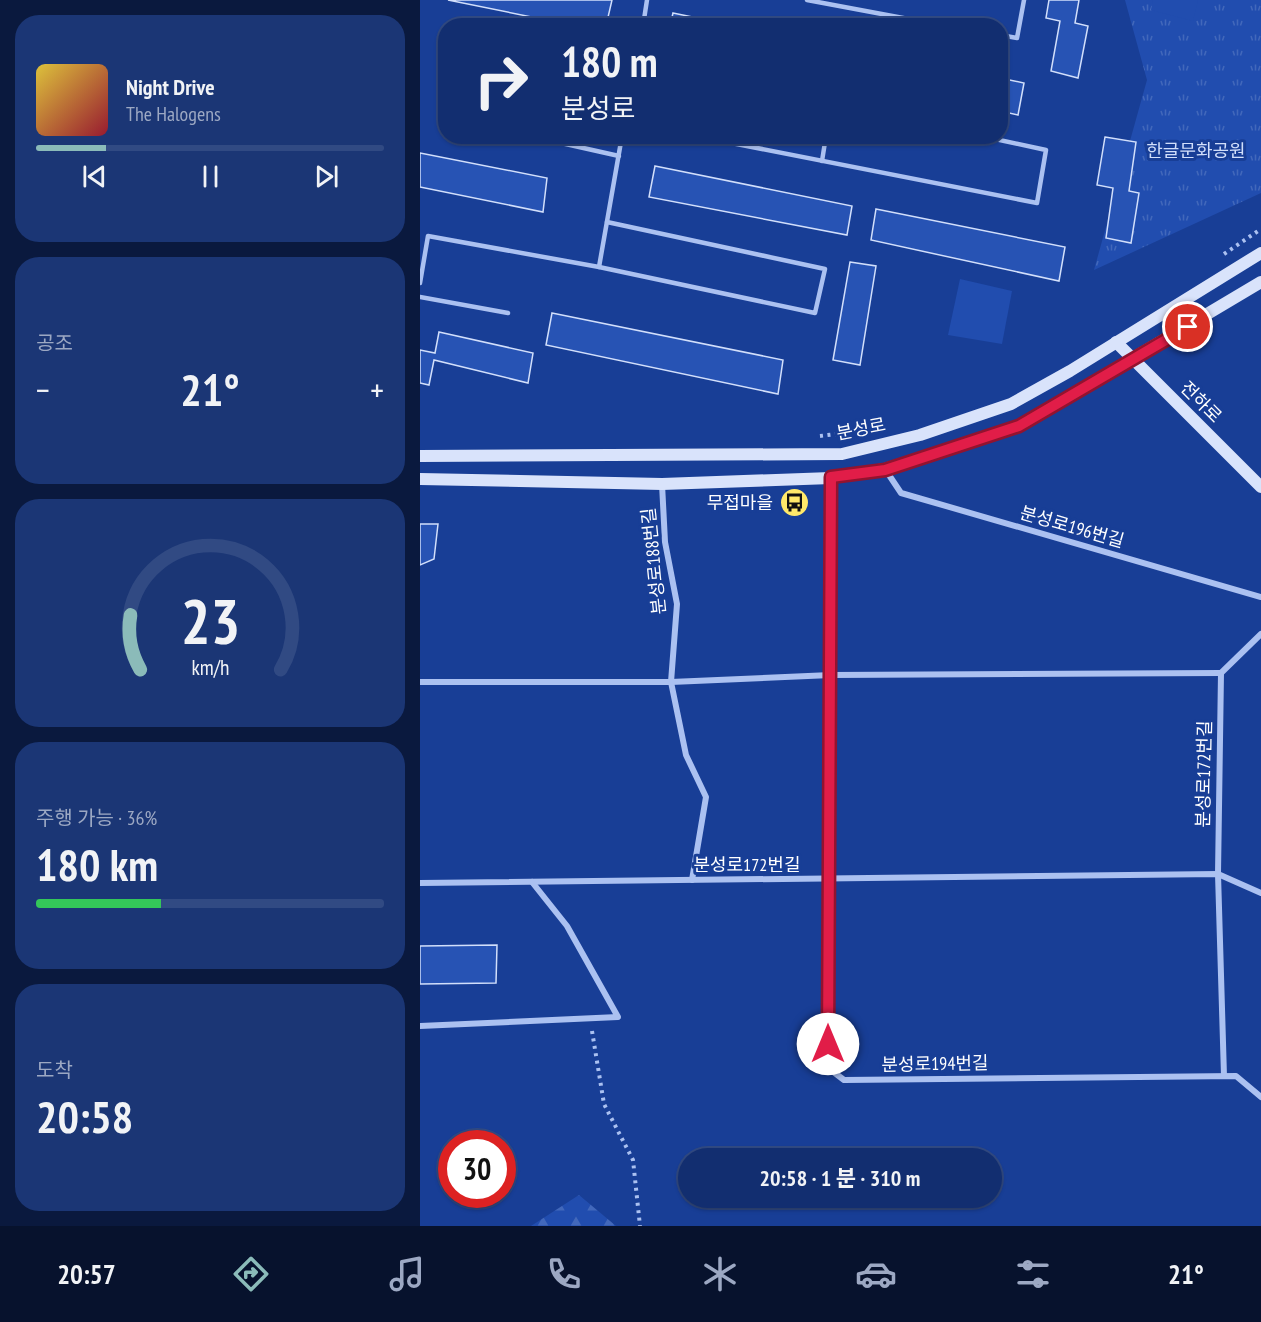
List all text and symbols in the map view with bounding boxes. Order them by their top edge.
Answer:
text: 180 m [561,34,658,89]
icon: right [462,42,540,120]
text: Night Drive [126,73,215,101]
text: 분성로 [561,91,636,125]
text: The Halogens [126,101,221,127]
park label: 한글문화공원 [1146,139,1246,162]
icon: previous [78,160,111,193]
icon: pause [194,160,227,193]
icon: next [310,160,343,193]
pin [1162,301,1213,352]
icon: arrive [1171,310,1204,343]
text: 공조 [36,330,73,356]
text: 21° [180,360,240,418]
text: − [36,368,50,411]
text: + [370,368,384,411]
street label: 전하로 [1176,376,1227,427]
street label: 분성로 [834,412,887,445]
bus stop icon: 무접마을 [778,487,810,519]
place label: 무접마을 [707,491,773,514]
street label: 분성로196번길 [1017,501,1127,552]
street label: 분성로188번길 [636,507,671,616]
text: 23 [180,580,240,661]
text: km/h [191,653,229,681]
street label: 분성로172번길 [1191,720,1216,828]
text: 주행 가능 · 36% [36,805,157,831]
text: 180 km [36,835,158,893]
street label: 분성로172번길 [693,853,801,876]
position arrow [796,1012,860,1076]
street label: 분성로194번길 [881,1051,989,1076]
text: 도착 [36,1057,73,1083]
text: 20:58 [36,1087,133,1145]
speed limit sign: 30 [438,1130,516,1208]
text: 20:58 · 1 분 · 310 m [760,1164,920,1192]
icon: directions [230,1253,272,1295]
icon: music [386,1253,428,1295]
icon: phone [543,1253,585,1295]
icon: climate [699,1253,741,1295]
icon: car [855,1253,897,1295]
icon: filters [1012,1253,1054,1295]
text: 20:57 [57,1257,116,1291]
text: 21° [1168,1257,1204,1291]

